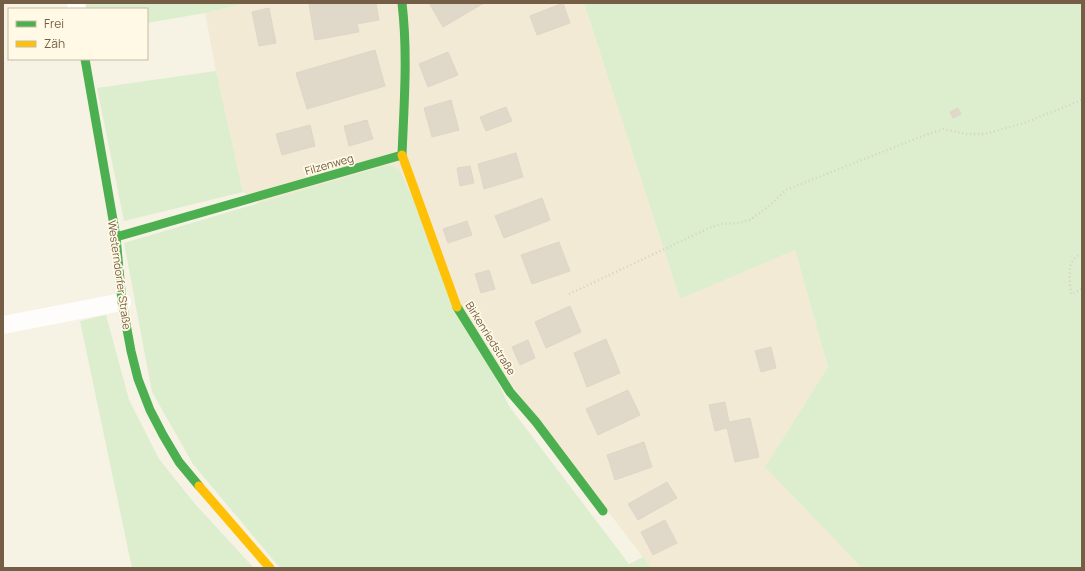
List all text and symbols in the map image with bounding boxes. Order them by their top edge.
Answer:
legend [8,8,148,60]
text: Frei [44,15,64,32]
text: Zäh [44,35,65,52]
street label: Filzenweg [303,150,355,178]
street label: Westerndorfer Straße [105,219,135,331]
street label: Birkenriedstraße [462,298,520,378]

